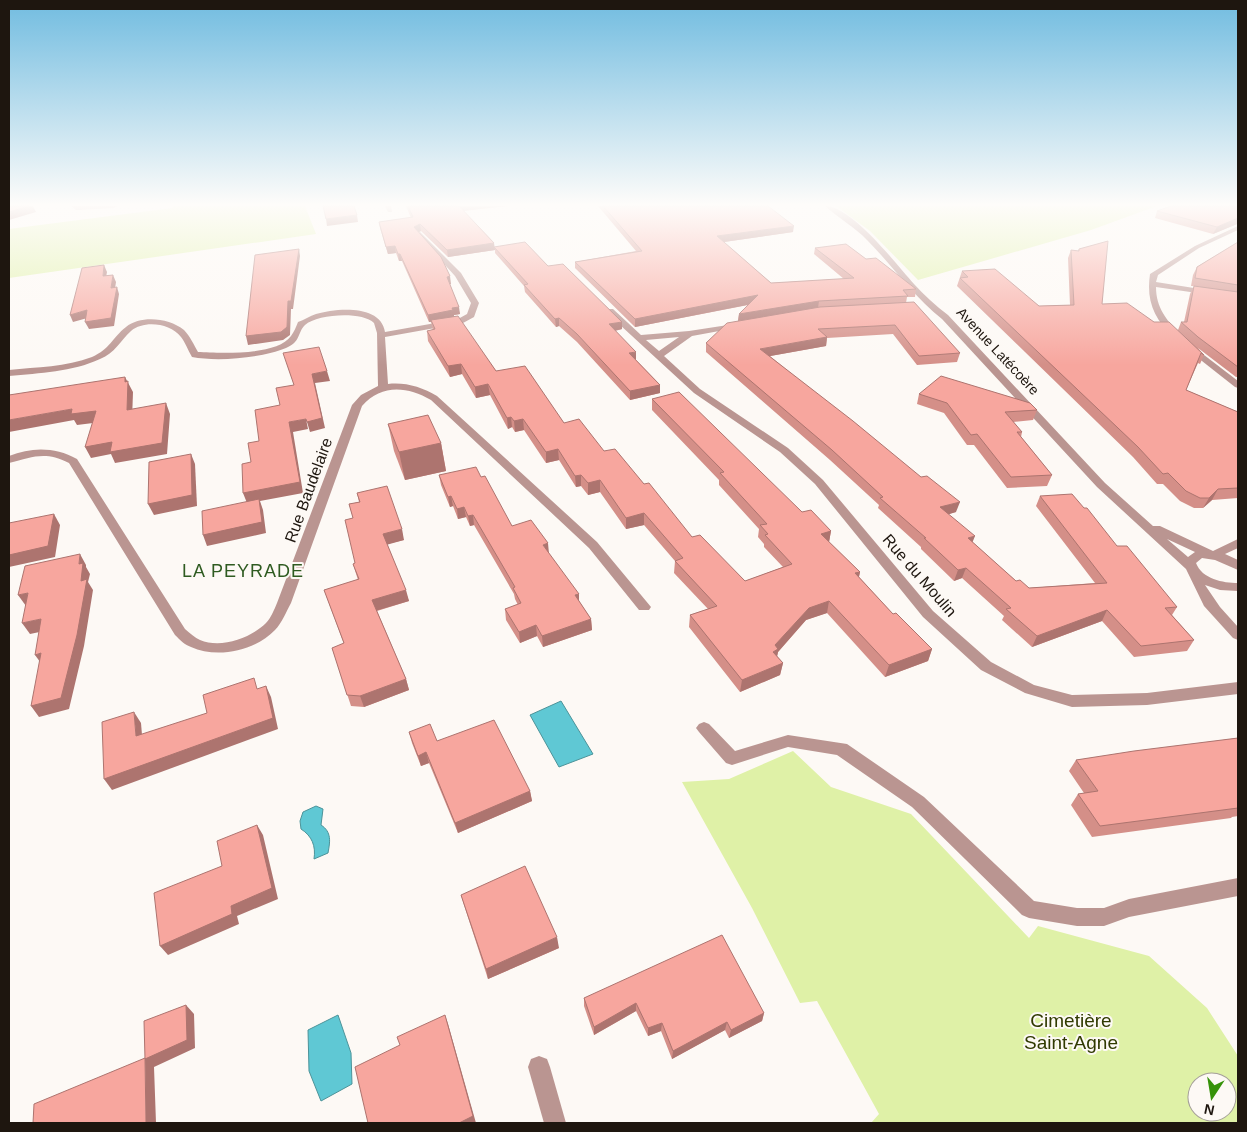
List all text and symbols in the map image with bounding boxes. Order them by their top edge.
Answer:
street label: Avenue Latécoère [953,304,1043,398]
street label: Rue Baudelaire [282,435,335,545]
street label: Rue du Moulin [879,531,960,620]
district label: LA PEYRADE [182,561,304,581]
park label: Cimetière Saint-Agne [1024,1010,1118,1053]
north arrow [1187,1072,1237,1122]
text: N [1203,1101,1216,1119]

